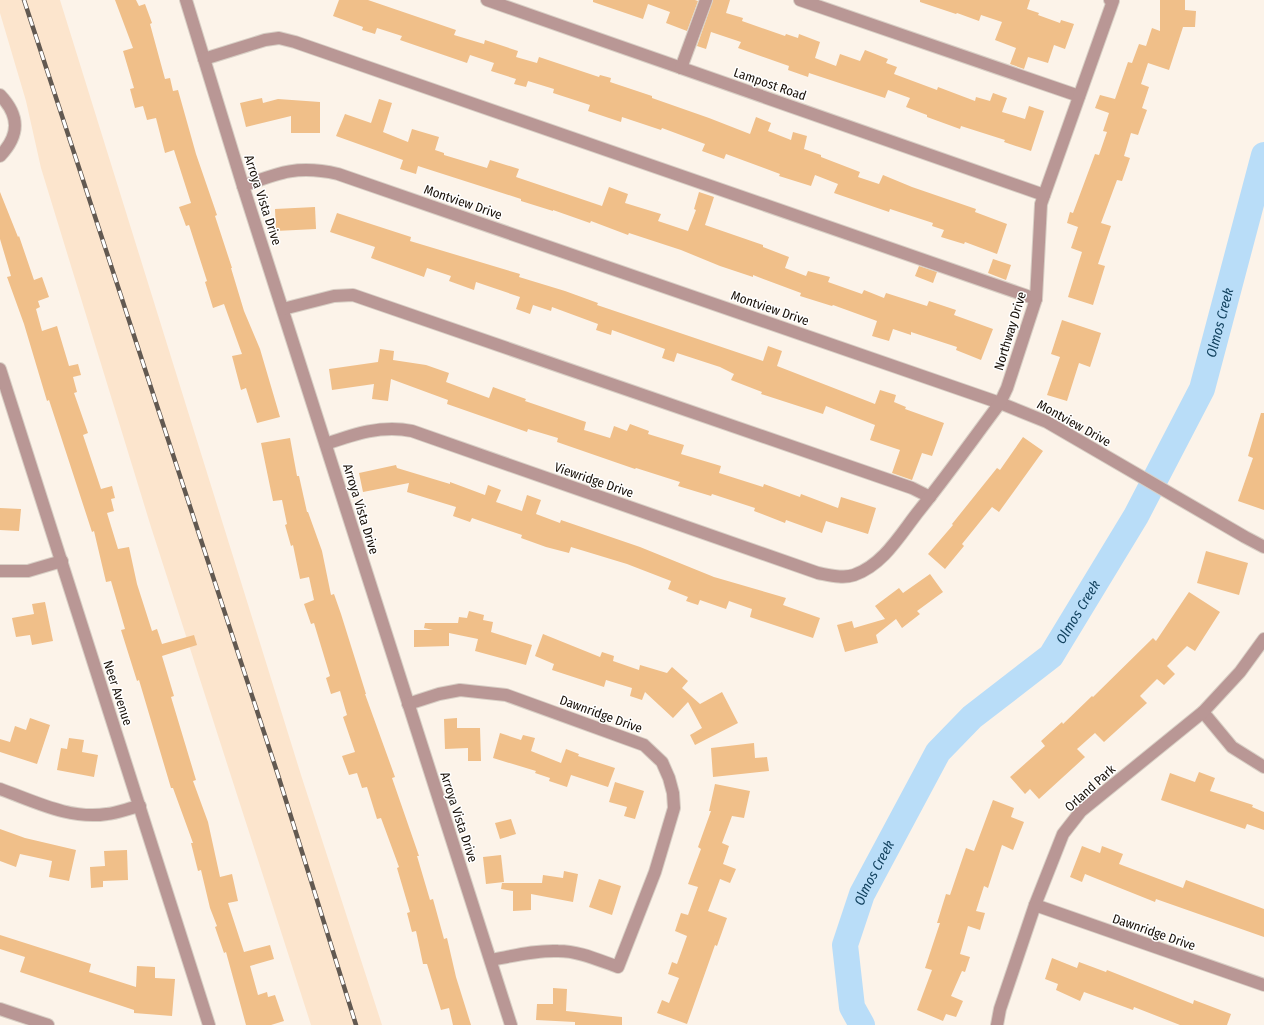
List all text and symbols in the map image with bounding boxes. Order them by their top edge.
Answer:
street label: Lampost Road [732,65,808,103]
street label: Arroya Vista Drive [241,153,285,247]
street label: Montview Drive [422,182,504,222]
water label: Olmos Creek [1202,286,1237,359]
street label: Montview Drive [729,288,811,328]
street label: Northway Drive [991,290,1029,372]
street label: Montview Drive [1035,397,1113,449]
street label: Viewridge Drive [553,459,635,501]
street label: Arroya Vista Drive [340,462,382,556]
water label: Olmos Creek [1052,577,1104,647]
street label: Neer Avenue [100,659,136,727]
street label: Dawnridge Drive [558,692,644,736]
street label: Orland Park [1062,761,1119,814]
street label: Arroya Vista Drive [437,770,481,864]
water label: Olmos Creek [850,837,898,907]
street label: Dawnridge Drive [1111,911,1197,953]

